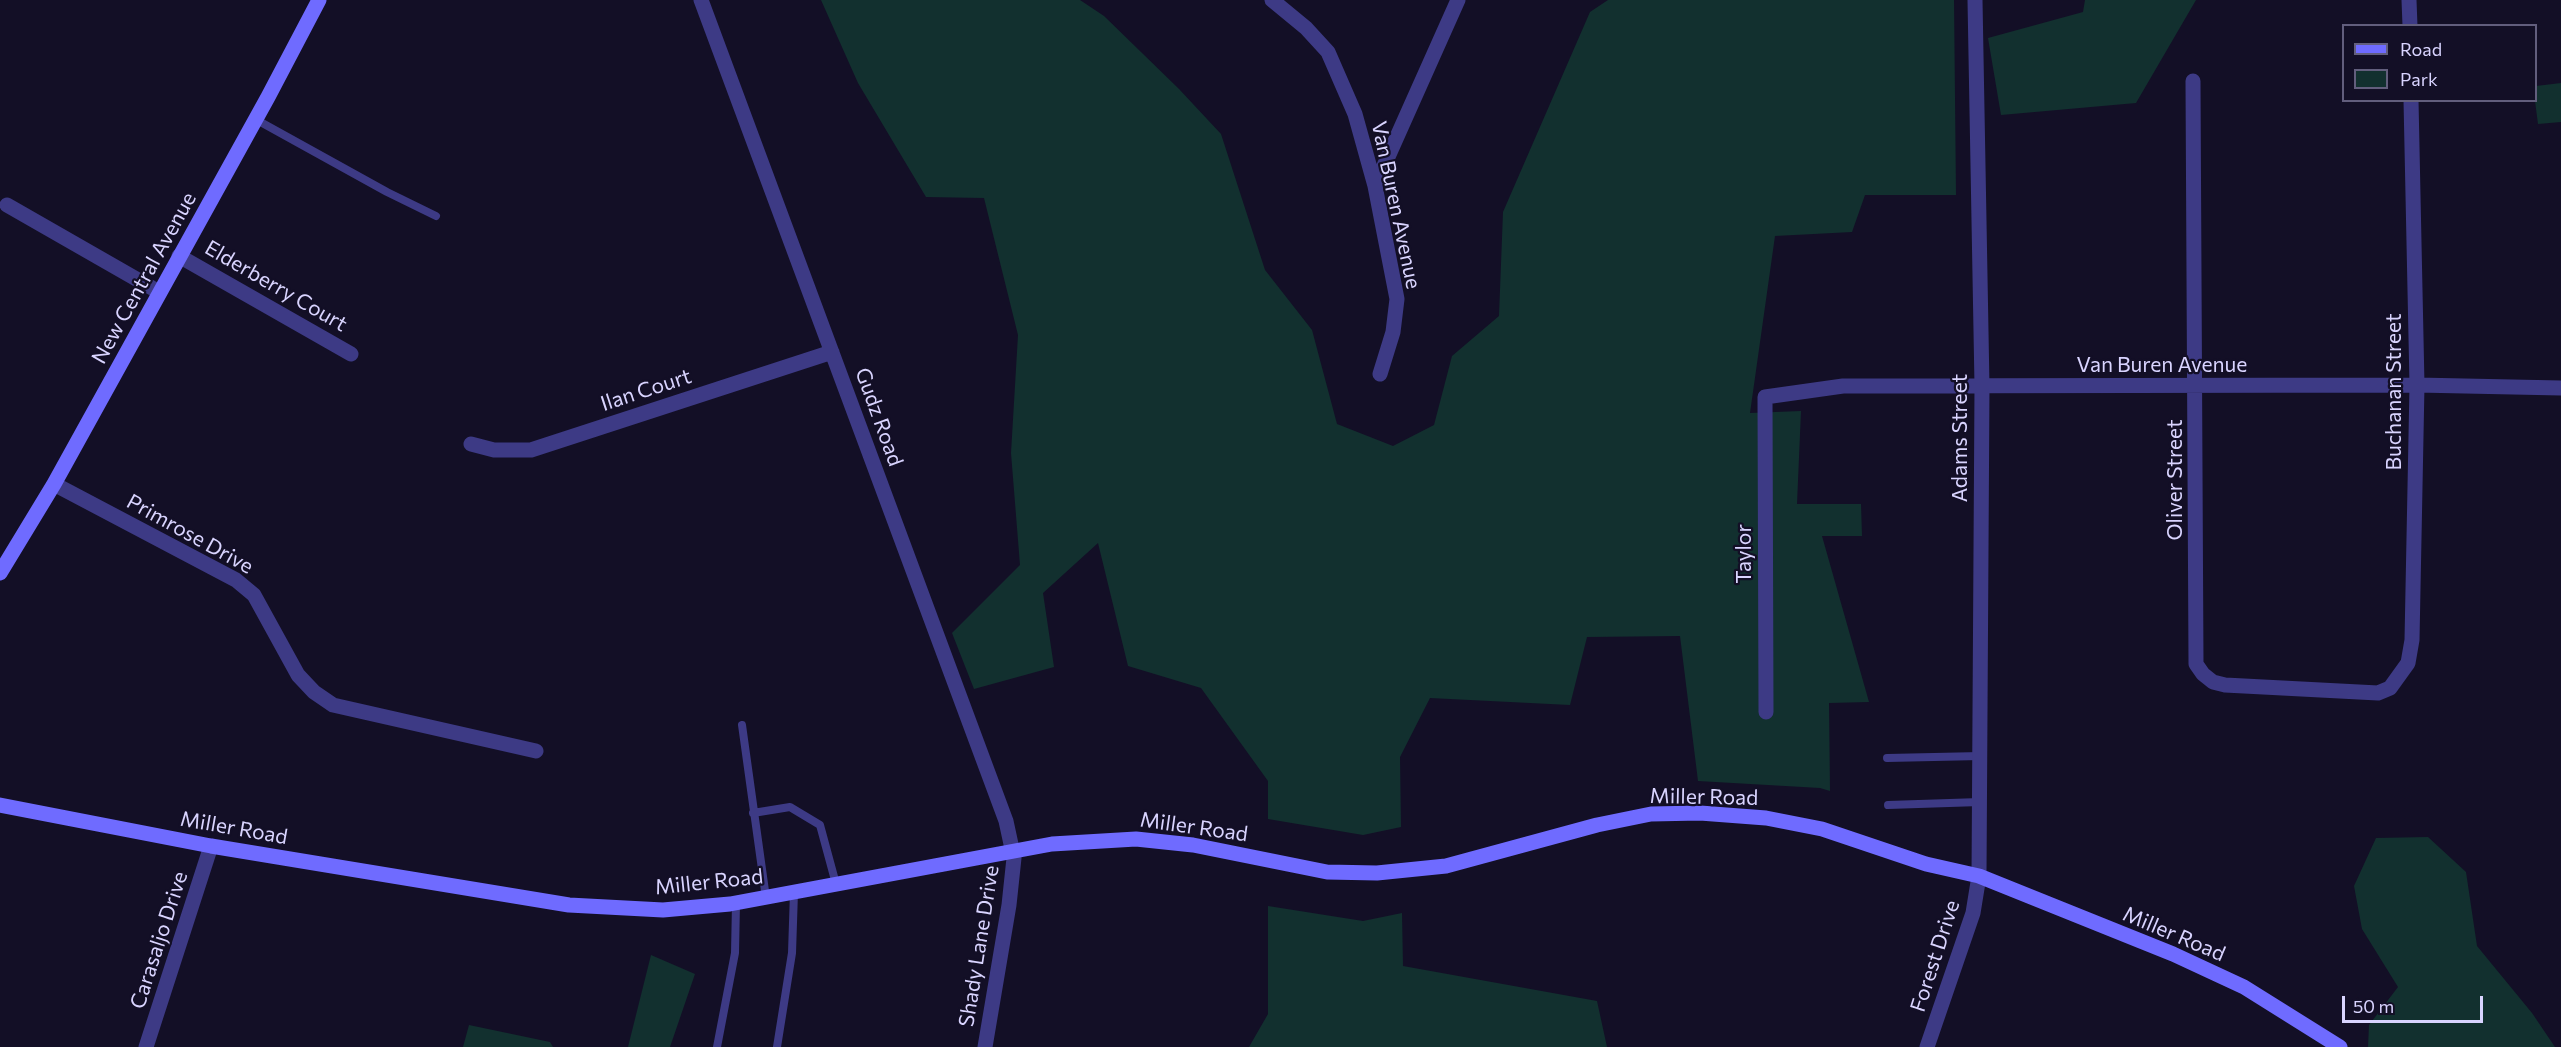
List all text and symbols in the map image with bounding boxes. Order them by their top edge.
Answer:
legend [2342,24,2537,102]
text: Road [2400,38,2442,60]
text: Park [2400,68,2438,90]
street label: Van Buren Avenue [1366,119,1426,291]
street label: New Central Avenue [86,188,202,368]
street label: Elderberry Court [200,235,352,337]
street label: Buchanan Street [2381,313,2407,471]
street label: Van Buren Avenue [2077,352,2247,378]
street label: Ilan Court [597,364,695,416]
street label: Gudz Road [850,364,908,470]
street label: Adams Street [1947,374,1973,502]
street label: Oliver Street [2162,419,2188,541]
street label: Primrose Drive [122,489,258,579]
street label: Taylor [1731,524,1757,584]
street label: Miller Road [1649,783,1759,811]
street label: Miller Road [178,806,290,850]
street label: Miller Road [1138,807,1250,847]
street label: Shady Lane Drive [954,863,1004,1029]
street label: Miller Road [654,864,764,900]
street label: Carasaljo Drive [125,868,193,1012]
street label: Forest Drive [1905,897,1965,1015]
street label: Miller Road [2119,901,2229,967]
scale bar [2345,984,2486,1022]
text: 50 m [2353,995,2394,1017]

